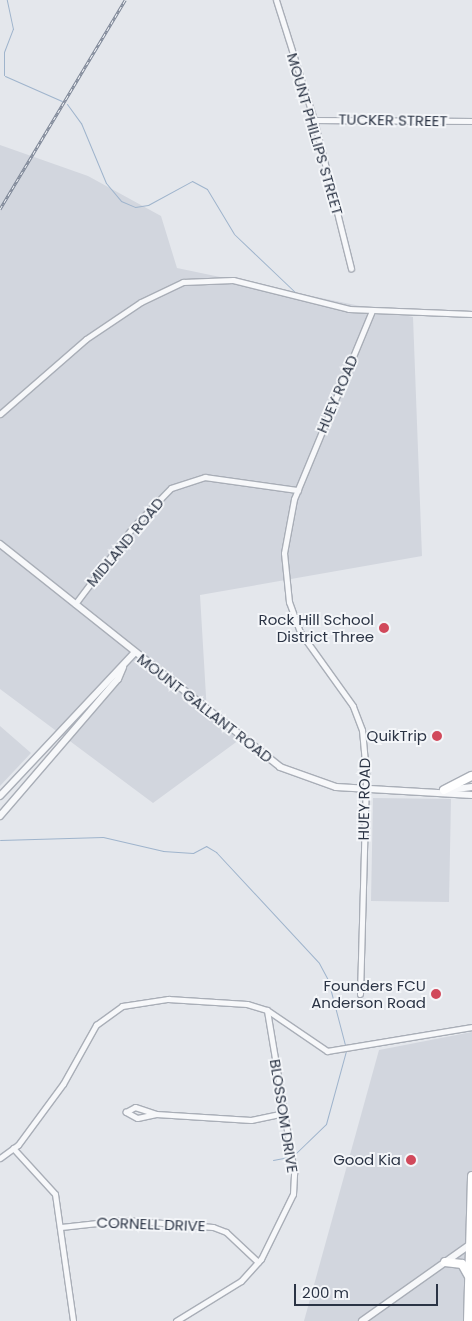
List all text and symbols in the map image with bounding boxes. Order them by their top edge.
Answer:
street label: MOUNT PHILLIPS STREET [283,51,347,217]
street label: TUCKER STREET [338,110,448,130]
street label: HUEY ROAD [313,352,361,436]
street label: MIDLAND ROAD [83,494,167,590]
place label: Rock Hill School District Three [259,610,374,645]
marker: Rock Hill School District Three [378,622,390,634]
street label: MOUNT GALLANT ROAD [134,650,276,766]
place label: QuikTrip [367,727,427,745]
marker: QuikTrip [431,730,443,742]
street label: HUEY ROAD [354,758,374,840]
place label: Founders FCU Anderson Road [311,976,426,1011]
marker: Founders FCU Anderson Road [430,988,442,1000]
street label: BLOSSOM DRIVE [266,1058,302,1174]
place label: Good Kia [333,1151,401,1169]
marker: Good Kia [405,1154,417,1166]
street label: CORNELL DRIVE [96,1213,206,1235]
scale bar [297,1274,441,1306]
text: 200 m [302,1282,349,1303]

